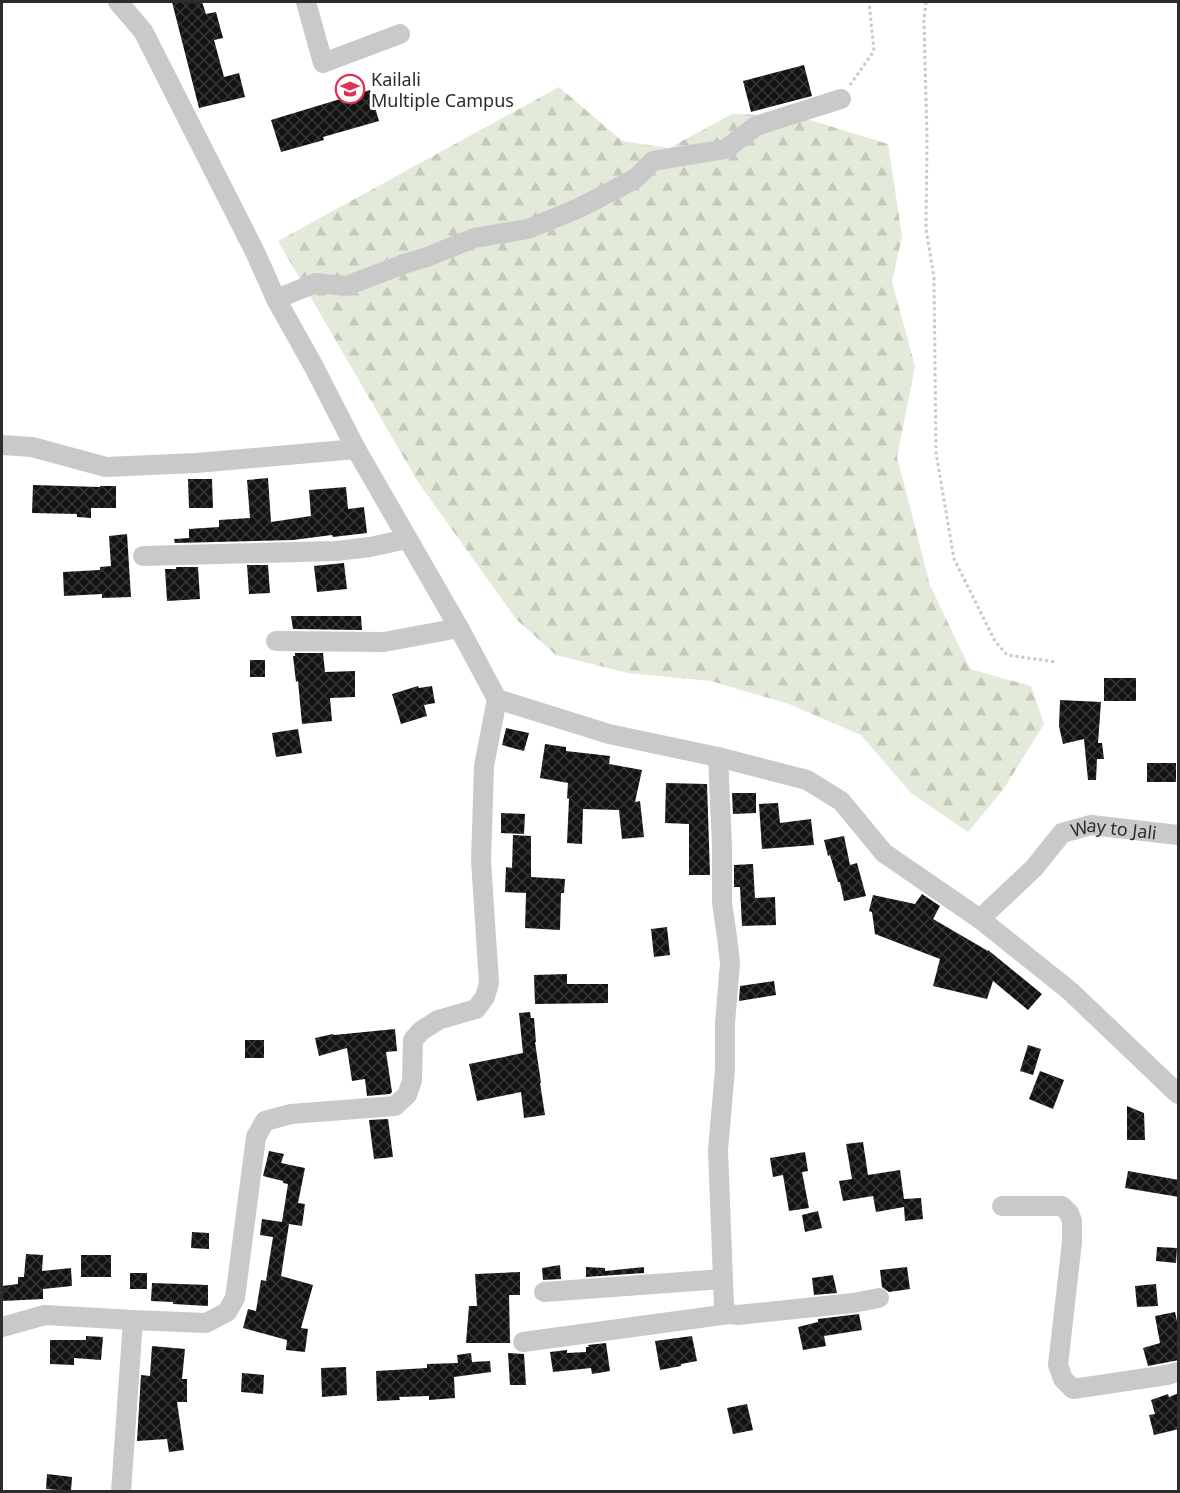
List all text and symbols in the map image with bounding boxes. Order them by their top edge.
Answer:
place label: Kailali Multiple Campus [371,67,514,112]
school or university icon: Kailali Multiple Campus [334,73,366,105]
street label: Way to Jali [1068,813,1158,844]

